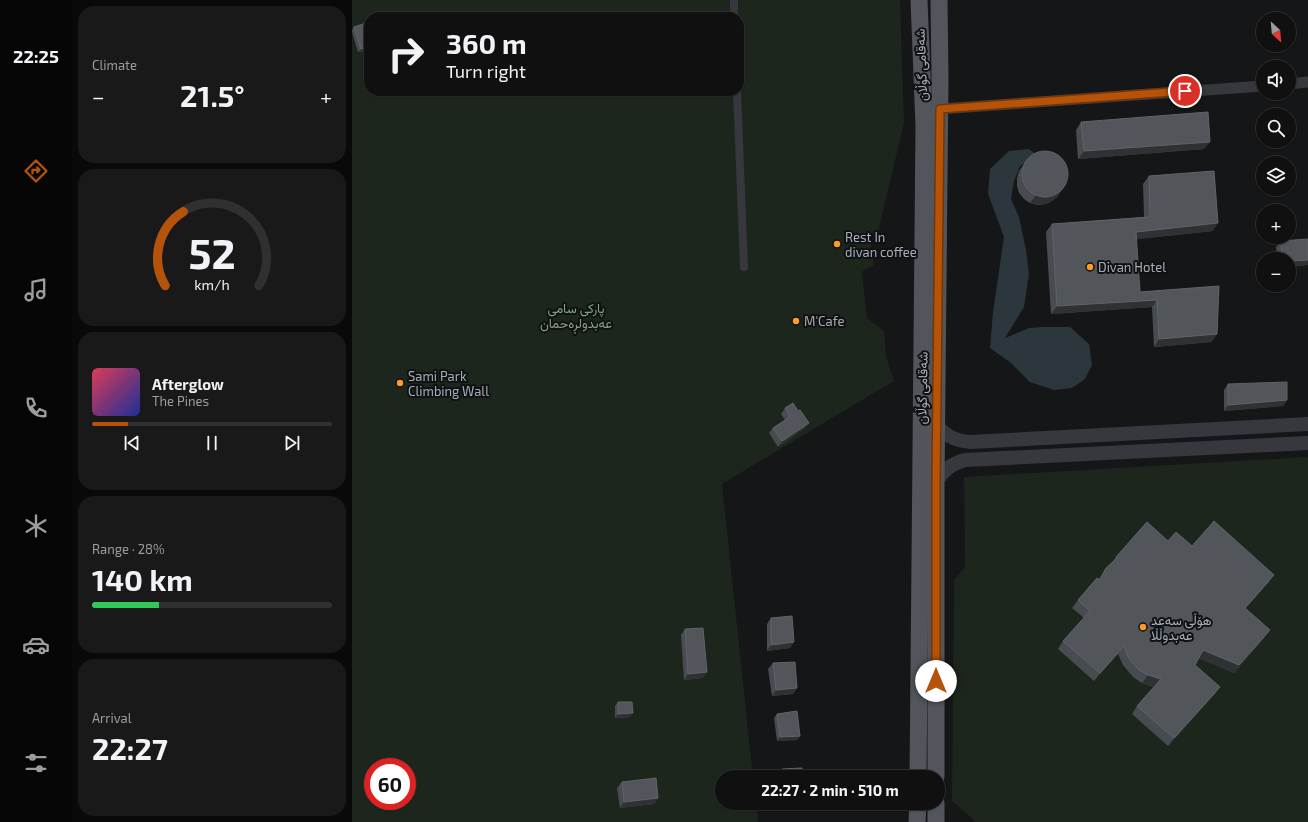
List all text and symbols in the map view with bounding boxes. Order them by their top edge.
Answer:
north arrow [1256,12,1296,52]
map controls [1256,12,1296,292]
text: 360 m [446,26,527,60]
icon: right [380,28,432,80]
street label: شەقامی گوڵان [912,28,931,102]
text: 22:25 [13,45,59,67]
text: Climate [92,57,137,73]
text: Turn right [446,60,526,82]
button: sound [1256,60,1296,100]
pin [1168,74,1202,108]
text: 21.5° [180,77,245,113]
icon: arrive [1174,80,1196,102]
text: − [92,83,105,109]
text: + [320,83,332,109]
button: search [1256,108,1296,148]
button: layers [1256,156,1296,196]
icon: directions [22,157,50,185]
button: + [1256,204,1296,244]
text: 52 [188,227,236,277]
place label: Rest In divan coffee [845,229,917,260]
marker: Rest In divan coffee [832,239,842,249]
button: − [1256,252,1296,292]
place label: Divan Hotel [1098,259,1166,275]
marker: Divan Hotel [1085,262,1095,272]
text: km/h [194,275,230,292]
icon: music [22,276,50,304]
park label: پارکی سامی عەبدولڕەحمان [540,300,612,334]
place label: M'Cafe [804,313,845,329]
marker: M'Cafe [791,316,801,326]
street label: شەقامی گوڵان [913,352,932,424]
place label: Sami Park Climbing Wall [408,368,489,399]
text: Afterglow [152,375,224,393]
marker: Sami Park Climbing Wall [395,378,405,388]
text: The Pines [152,393,209,409]
icon: phone [22,394,50,422]
icon: previous [121,432,143,454]
icon: pause [201,432,223,454]
icon: next [281,432,303,454]
icon: climate [22,512,50,540]
text: Range · 28% [92,541,165,557]
text: 140 km [92,561,193,597]
place label: ھۆڵی سەعد عەبدوڵڵا [1151,612,1212,644]
marker: ھۆڵی سەعد عەبدوڵڵا [1138,622,1148,632]
icon: car [22,631,50,659]
position arrow [915,660,957,702]
text: Arrival [92,710,132,726]
text: 22:27 [92,730,168,766]
icon: filters [22,749,50,777]
speed limit sign: 60 [364,758,416,810]
text: 22:27 · 2 min · 510 m [761,781,899,799]

